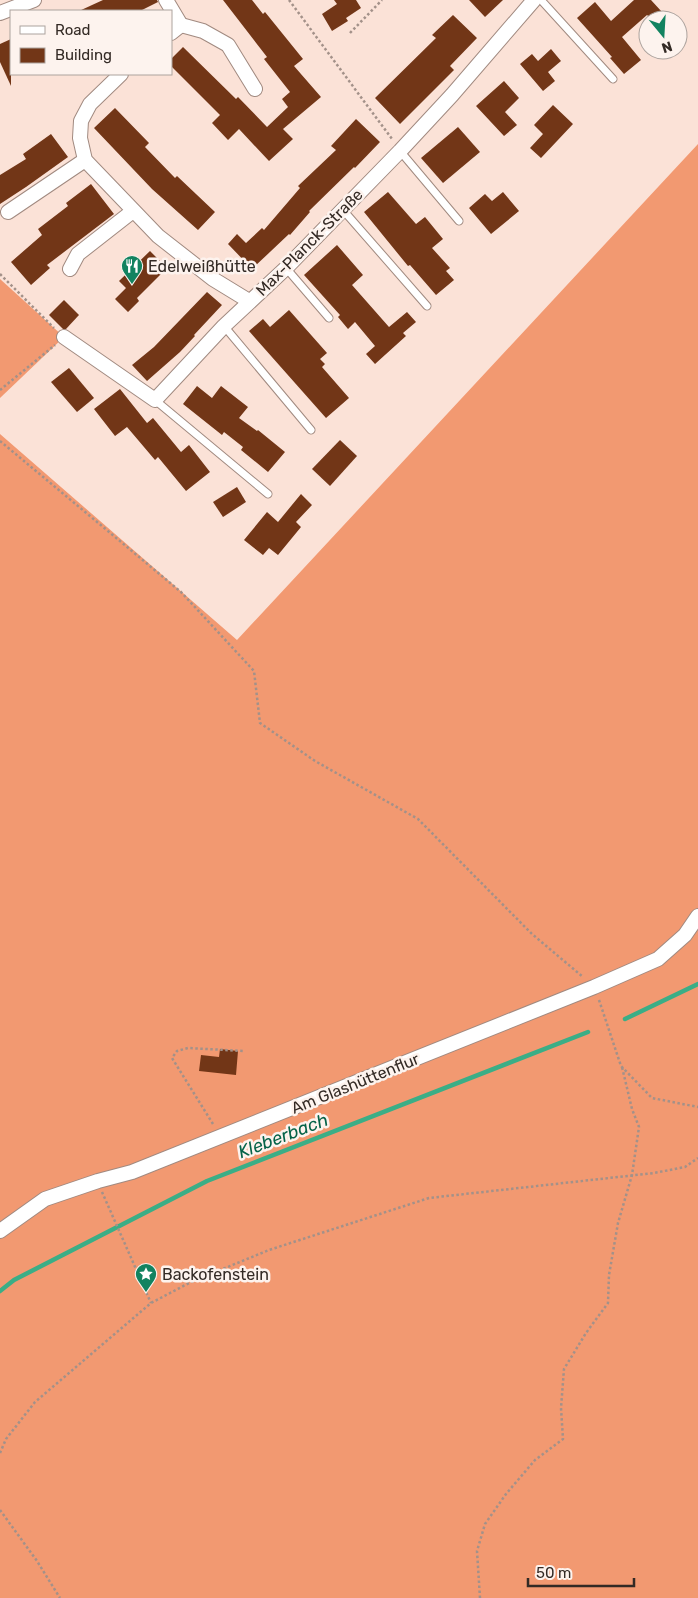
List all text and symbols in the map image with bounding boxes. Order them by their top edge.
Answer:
legend [10,10,172,75]
north arrow [638,10,688,60]
text: Road [55,21,91,39]
text: N [659,37,674,57]
text: Building [55,46,112,64]
street label: Max-Planck-Straße [252,185,367,300]
restaurant icon: Edelweißhütte [120,254,144,285]
place label: Edelweißhütte [148,257,256,276]
street label: Am Glashüttenflur [288,1049,422,1118]
water label: Kleberbach [235,1109,331,1163]
place icon: Backofenstein [134,1262,158,1293]
place label: Backofenstein [162,1265,269,1284]
scale bar [528,1556,634,1588]
text: 50 m [536,1564,571,1582]

